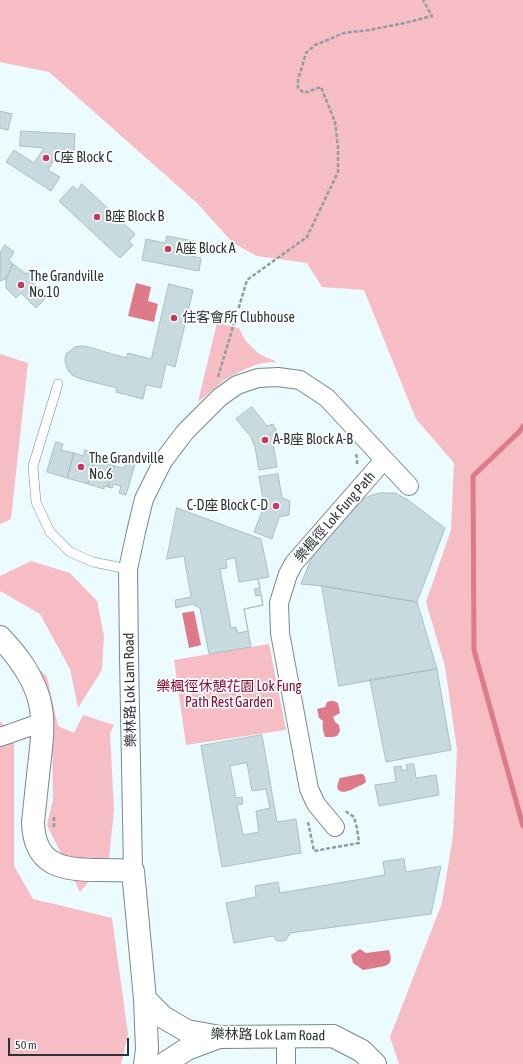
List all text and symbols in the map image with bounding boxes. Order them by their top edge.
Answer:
place label: C座 Block C [54,150,113,166]
marker: C座 Block C [41,153,51,163]
place label: B座 Block B [105,209,164,225]
marker: B座 Block B [92,212,102,222]
place label: A座 Block A [176,241,236,257]
marker: A座 Block A [163,244,173,254]
place label: The Grandville No.10 [29,269,104,302]
marker: The Grandville No.10 [16,280,26,290]
place label: 住客會所 Clubhouse [182,310,295,326]
marker: 住客會所 Clubhouse [169,313,179,323]
place label: A-B座 Block A-B [273,432,353,448]
marker: A-B座 Block A-B [260,435,270,445]
place label: The Grandville No.6 [89,451,164,484]
marker: The Grandville No.6 [76,462,86,472]
street label: 樂楓徑 Lok Fung Path [291,468,379,566]
place label: C-D座 Block C-D [187,498,268,514]
marker: C-D座 Block C-D [271,501,281,511]
street label: 樂林路 Lok Lam Road [121,633,139,747]
park label: 樂楓徑休憩花園 Lok Fung Path Rest Garden [156,679,302,712]
street label: 樂林路 Lok Lam Road [211,1026,325,1044]
scale bar [10,1030,131,1056]
text: 50 m [15,1038,37,1052]

